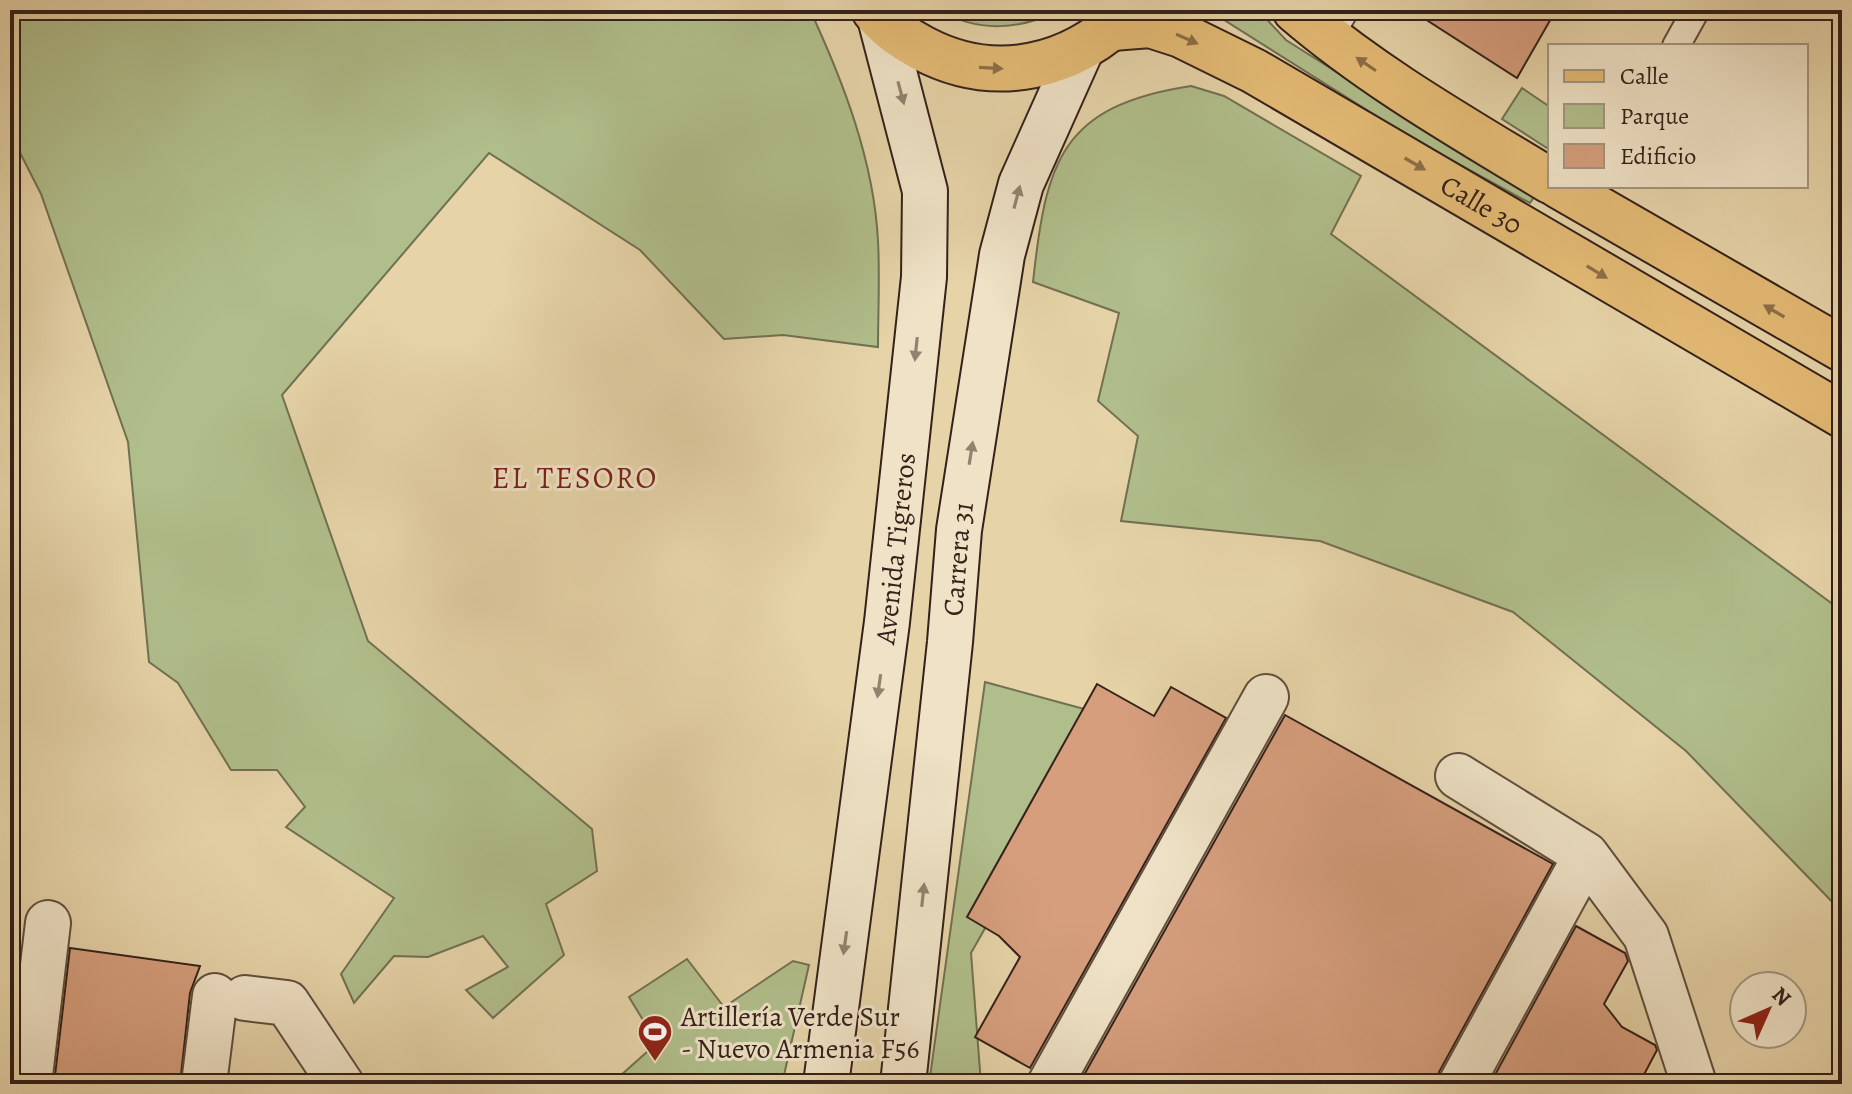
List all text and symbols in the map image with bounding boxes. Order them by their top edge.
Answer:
one-way arrow [1176,32,1199,46]
legend [1548,44,1808,188]
one-way arrow [1355,57,1376,72]
text: Calle [1620,60,1669,92]
one-way arrow [979,62,1004,75]
one-way arrow [895,80,907,105]
text: Parque [1620,100,1689,132]
text: Edificio [1620,140,1696,172]
one-way arrow [1404,157,1427,171]
street label: Calle 30 [1433,166,1529,244]
one-way arrow [1012,184,1024,209]
one-way arrow [1586,265,1608,279]
one-way arrow [1763,304,1786,318]
one-way arrow [910,337,923,362]
one-way arrow [965,440,978,465]
street label: Avenida Tigreros [866,451,925,648]
district label: EL TESORO [492,458,658,498]
street label: Carrera 31 [934,499,983,617]
one-way arrow [872,674,885,699]
one-way arrow [917,882,930,907]
one-way arrow [838,931,851,956]
north arrow [1728,970,1808,1050]
text: N [1765,980,1798,1013]
place label: Artillería Verde Sur - Nuevo Armenia F56 [680,998,920,1068]
sports icon: Artillería Verde Sur - Nuevo Armenia F56 [636,1013,674,1063]

